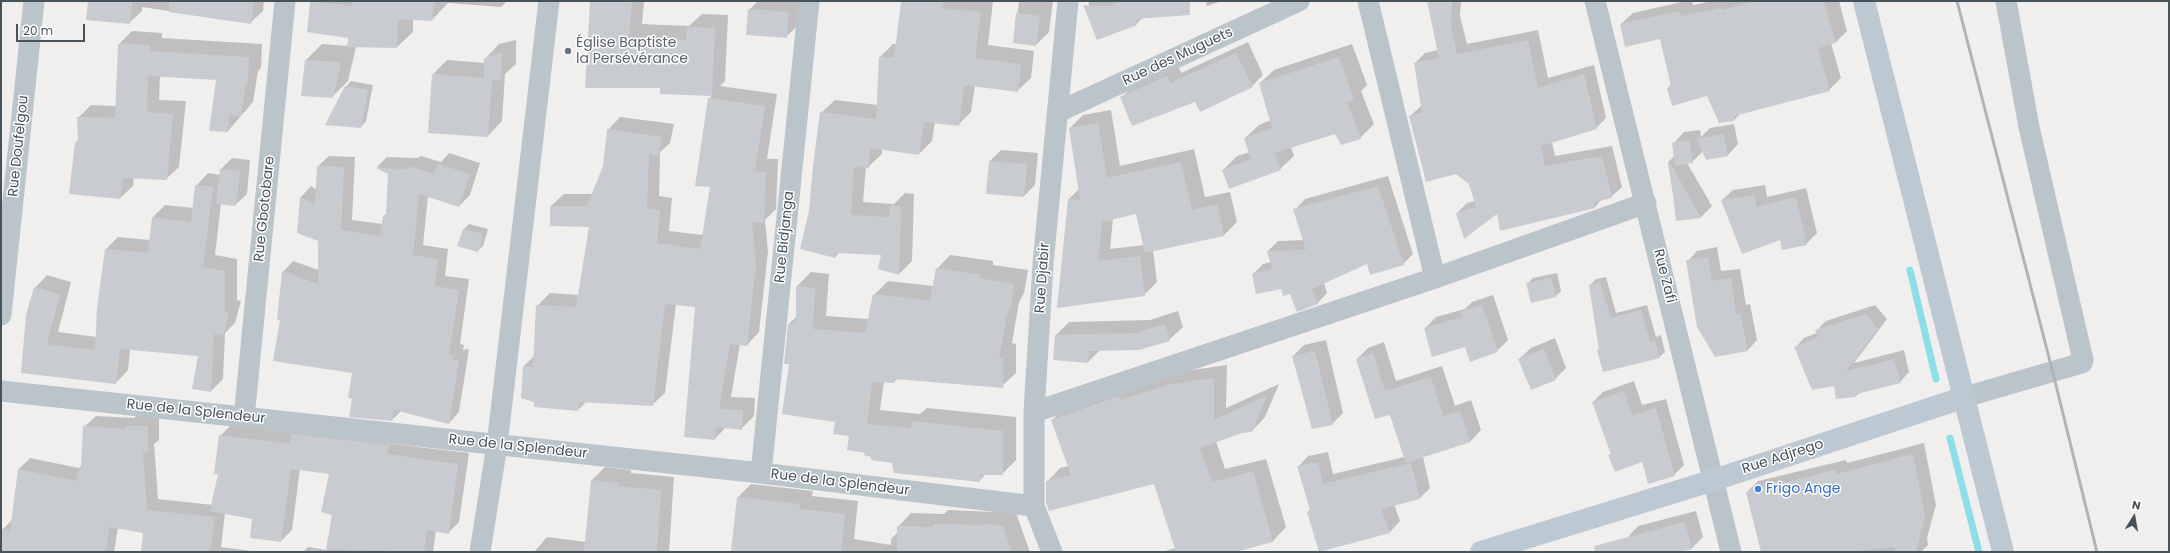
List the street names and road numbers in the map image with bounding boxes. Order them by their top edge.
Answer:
street label: Rue des Muguets [1120,24,1236,90]
street label: Rue Doufelgou [5,94,33,198]
street label: Rue Gbotobare [251,155,279,263]
street label: Rue Bidjanga [772,190,798,284]
street label: Rue Djabir [1032,242,1054,314]
street label: Rue Zafi [1649,247,1679,305]
street label: Rue de la Splendeur [126,396,266,428]
street label: Rue de la Splendeur [448,431,588,463]
street label: Rue Adjrego [1740,436,1826,478]
street label: Rue de la Splendeur [770,466,910,500]

